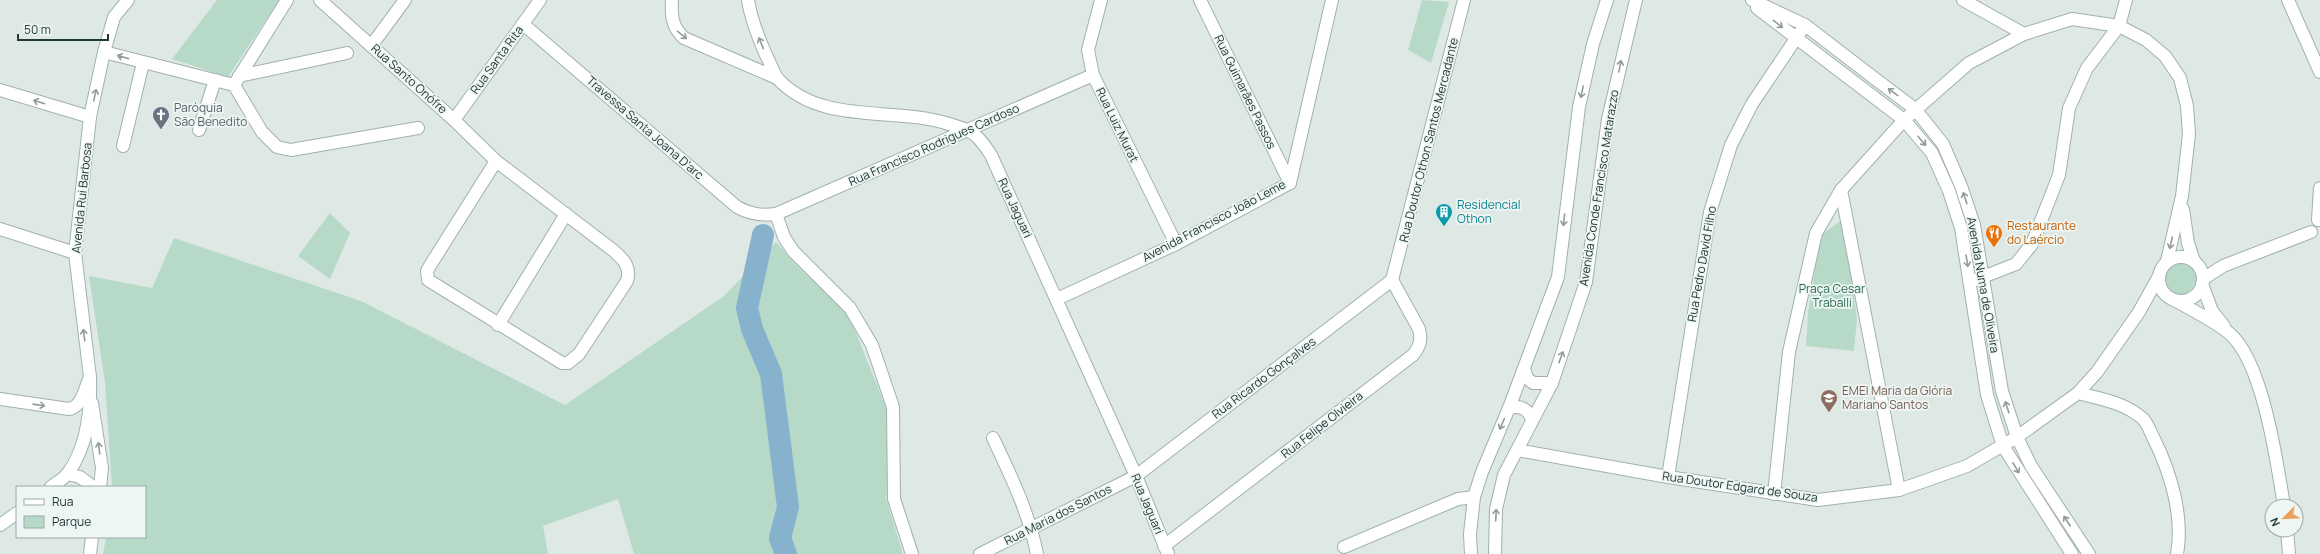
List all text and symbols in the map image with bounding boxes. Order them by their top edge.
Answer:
scale bar [18,16,108,42]
one-way arrow [1772,20,1783,29]
text: 50 m [24,21,51,38]
street label: Rua Santa Rita [466,22,527,97]
one-way arrow [676,31,687,40]
street label: Rua Guimarães Passos [1210,32,1280,152]
street label: Rua Doutor Othon Santos Mercadante [1395,36,1462,244]
one-way arrow [756,37,764,49]
street label: Rua Santo Onófre [367,40,451,118]
one-way arrow [117,53,130,60]
one-way arrow [1616,60,1624,73]
street label: Travessa Santa Joana D'arc [583,72,708,183]
street label: Rua Luiz Murat [1092,84,1143,165]
one-way arrow [1578,85,1586,98]
street label: Avenida Conde Francisco Matarazzo [1575,88,1622,287]
one-way arrow [1888,88,1899,97]
one-way arrow [91,89,99,102]
one-way arrow [33,98,46,105]
place label: Paróquia São Benedito [174,99,247,130]
street label: Rua Francisco Rodrigues Cardoso [846,99,1022,190]
church icon: Paróquia São Benedito [151,105,171,130]
one-way arrow [1917,136,1926,146]
street label: Avenida Rui Barbosa [67,142,96,254]
street label: Rua Jaguari [994,175,1037,240]
street label: Avenida Francisco João Leme [1139,175,1289,266]
one-way arrow [1961,191,1968,204]
place label: Residencial Othon [1457,196,1520,227]
building icon: Residencial Othon [1434,202,1454,227]
street label: Rua Pedro David Filho [1683,205,1720,323]
one-way arrow [1560,213,1567,226]
street label: Avenida Numa de Oliveira [1963,216,2004,354]
place label: Restaurante do Laércio [2007,217,2076,248]
restaurant icon: Restaurante do Laércio [1984,223,2004,248]
one-way arrow [2167,236,2175,249]
one-way arrow [1963,254,1971,267]
park label: Praça Cesar Traballi [1799,280,1866,311]
one-way arrow [80,329,88,342]
street label: Rua Ricardo Gonçalves [1208,333,1319,422]
one-way arrow [1558,351,1565,364]
place label: EMEI Maria da Glória Mariano Santos [1842,382,1952,413]
street label: Rua Felipe Olvieira [1277,387,1366,462]
school or university icon: EMEI Maria da Glória Mariano Santos [1819,388,1839,413]
one-way arrow [32,401,45,409]
one-way arrow [2003,401,2010,414]
one-way arrow [1498,417,1505,429]
one-way arrow [96,442,103,455]
one-way arrow [2012,462,2020,474]
street label: Rua Doutor Edgard de Souza [1661,467,1819,506]
street label: Rua Jaguari [1127,471,1168,537]
street label: Rua Maria dos Santos [1001,480,1114,549]
legend [16,486,146,538]
text: Rua [52,493,73,510]
north arrow [2264,498,2304,538]
one-way arrow [1493,509,1500,522]
text: Parque [52,513,91,530]
one-way arrow [2063,516,2071,527]
text: N [2266,516,2283,529]

